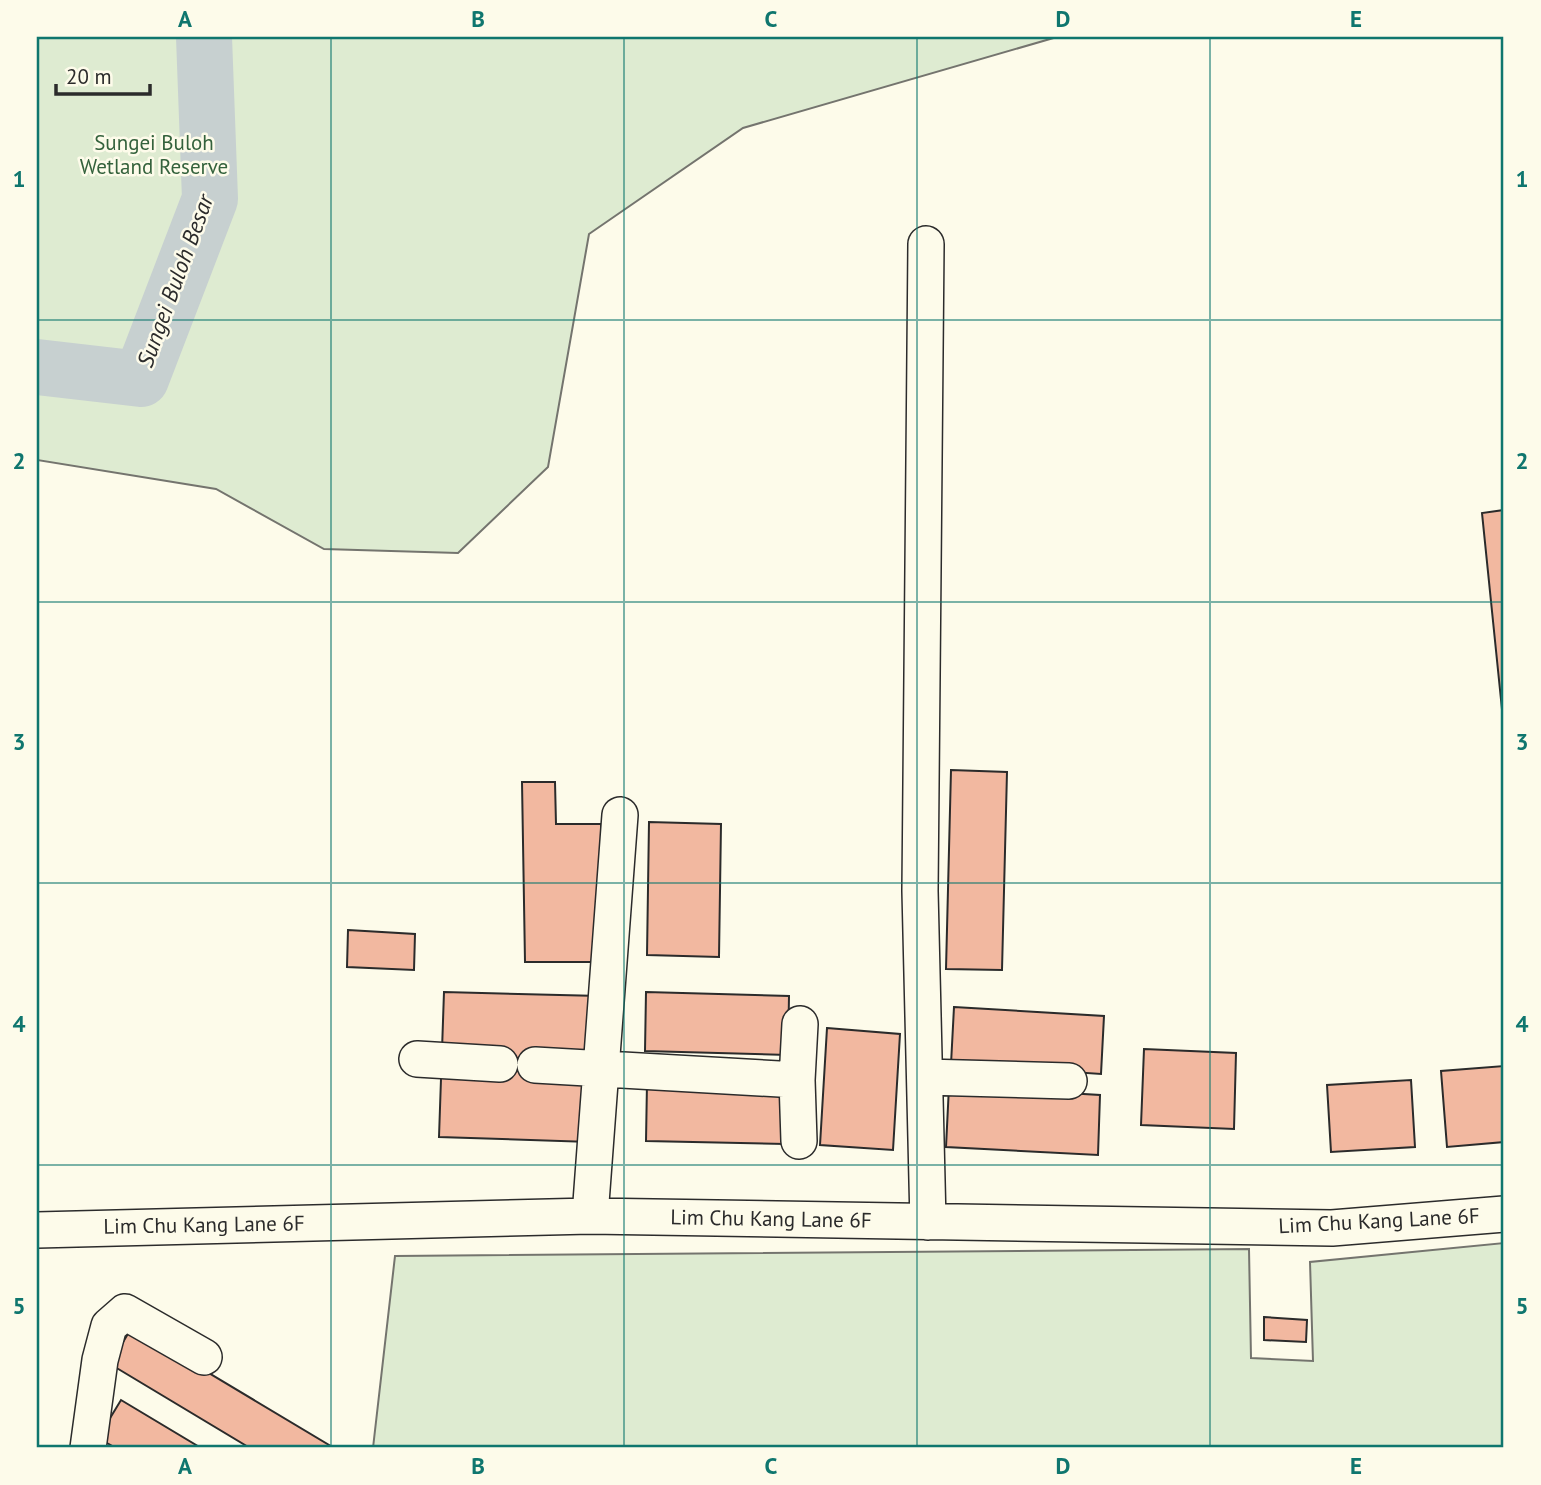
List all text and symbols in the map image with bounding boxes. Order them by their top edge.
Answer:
text: A [178,4,192,33]
text: B [471,4,485,33]
text: C [765,4,778,33]
text: D [1056,4,1070,33]
text: E [1350,4,1362,33]
scale bar [56,52,150,96]
text: 20 m [66,63,112,90]
park label: Sungei Buloh Wetland Reserve [80,129,228,180]
text: 1 [12,164,26,193]
text: 1 [1515,164,1529,193]
water label: Sungei Buloh Besar [130,189,220,371]
text: 2 [12,446,26,475]
text: 2 [1515,446,1529,475]
text: 3 [12,727,26,756]
text: 3 [1515,727,1529,756]
text: 4 [12,1009,26,1038]
text: 4 [1515,1009,1529,1038]
street label: Lim Chu Kang Lane 6F [1278,1202,1480,1239]
street label: Lim Chu Kang Lane 6F [670,1203,872,1234]
street label: Lim Chu Kang Lane 6F [103,1209,305,1240]
text: 5 [12,1291,26,1320]
text: 5 [1515,1291,1529,1320]
text: A [178,1451,192,1480]
text: B [471,1451,485,1480]
text: C [765,1451,778,1480]
text: D [1056,1451,1070,1480]
text: E [1350,1451,1362,1480]

